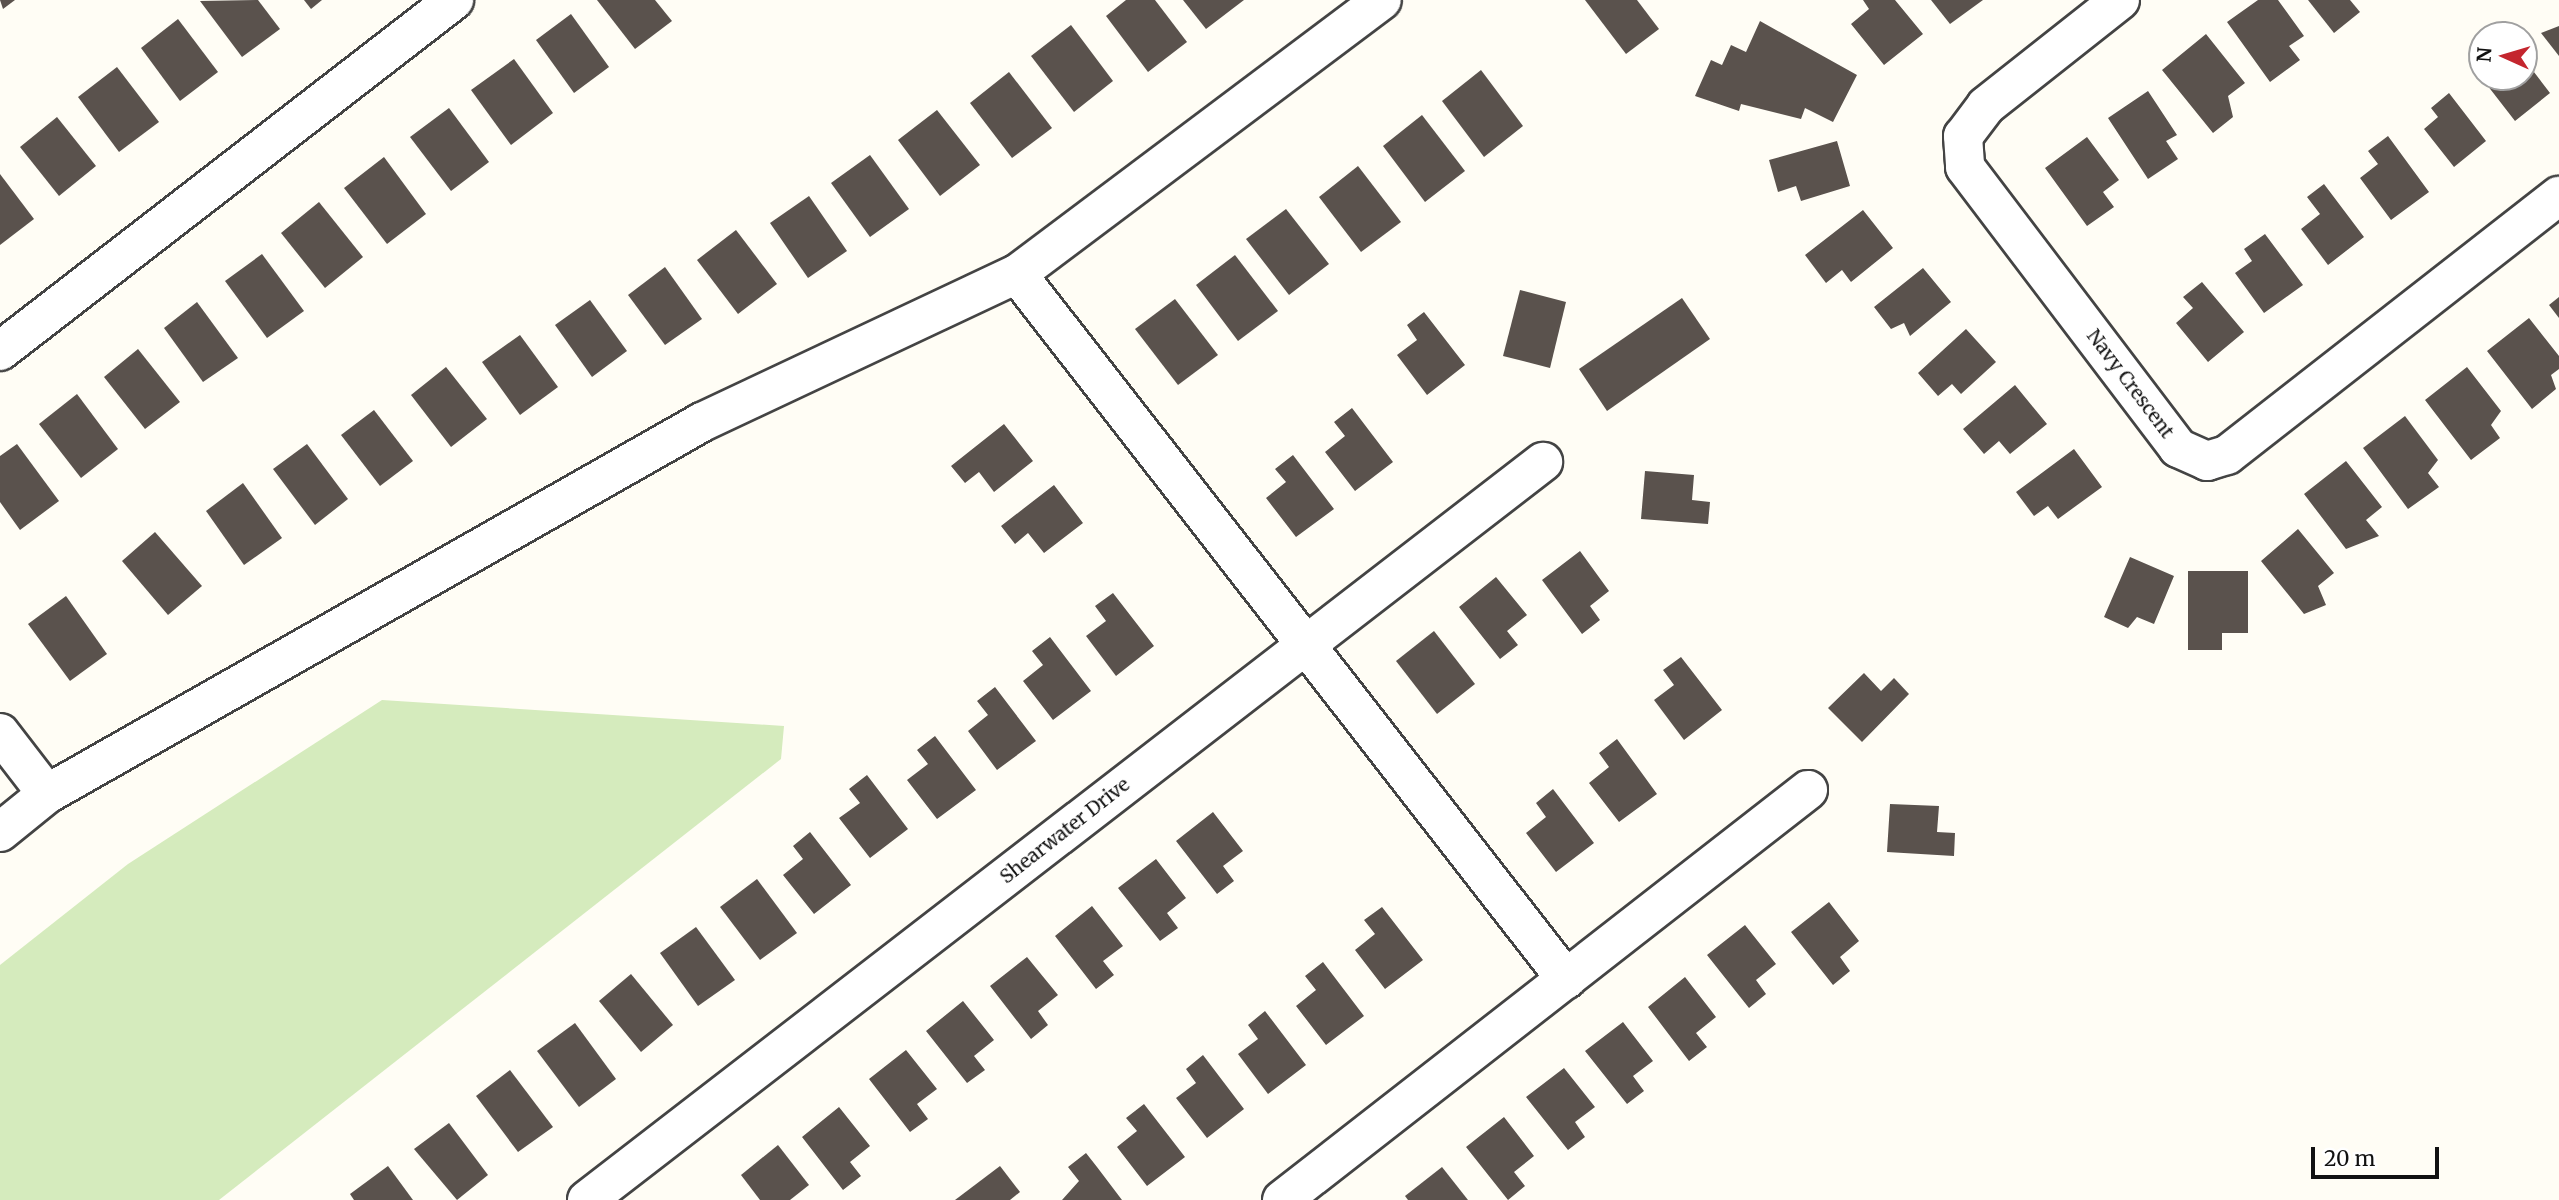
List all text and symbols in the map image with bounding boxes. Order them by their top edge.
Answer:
north arrow [2468,21,2538,91]
text: N [2472,46,2497,63]
street label: Navy Crescent [2082,325,2178,443]
street label: Shearwater Drive [996,773,1134,889]
scale bar [2314,1134,2442,1178]
text: 20 m [2324,1145,2375,1172]

